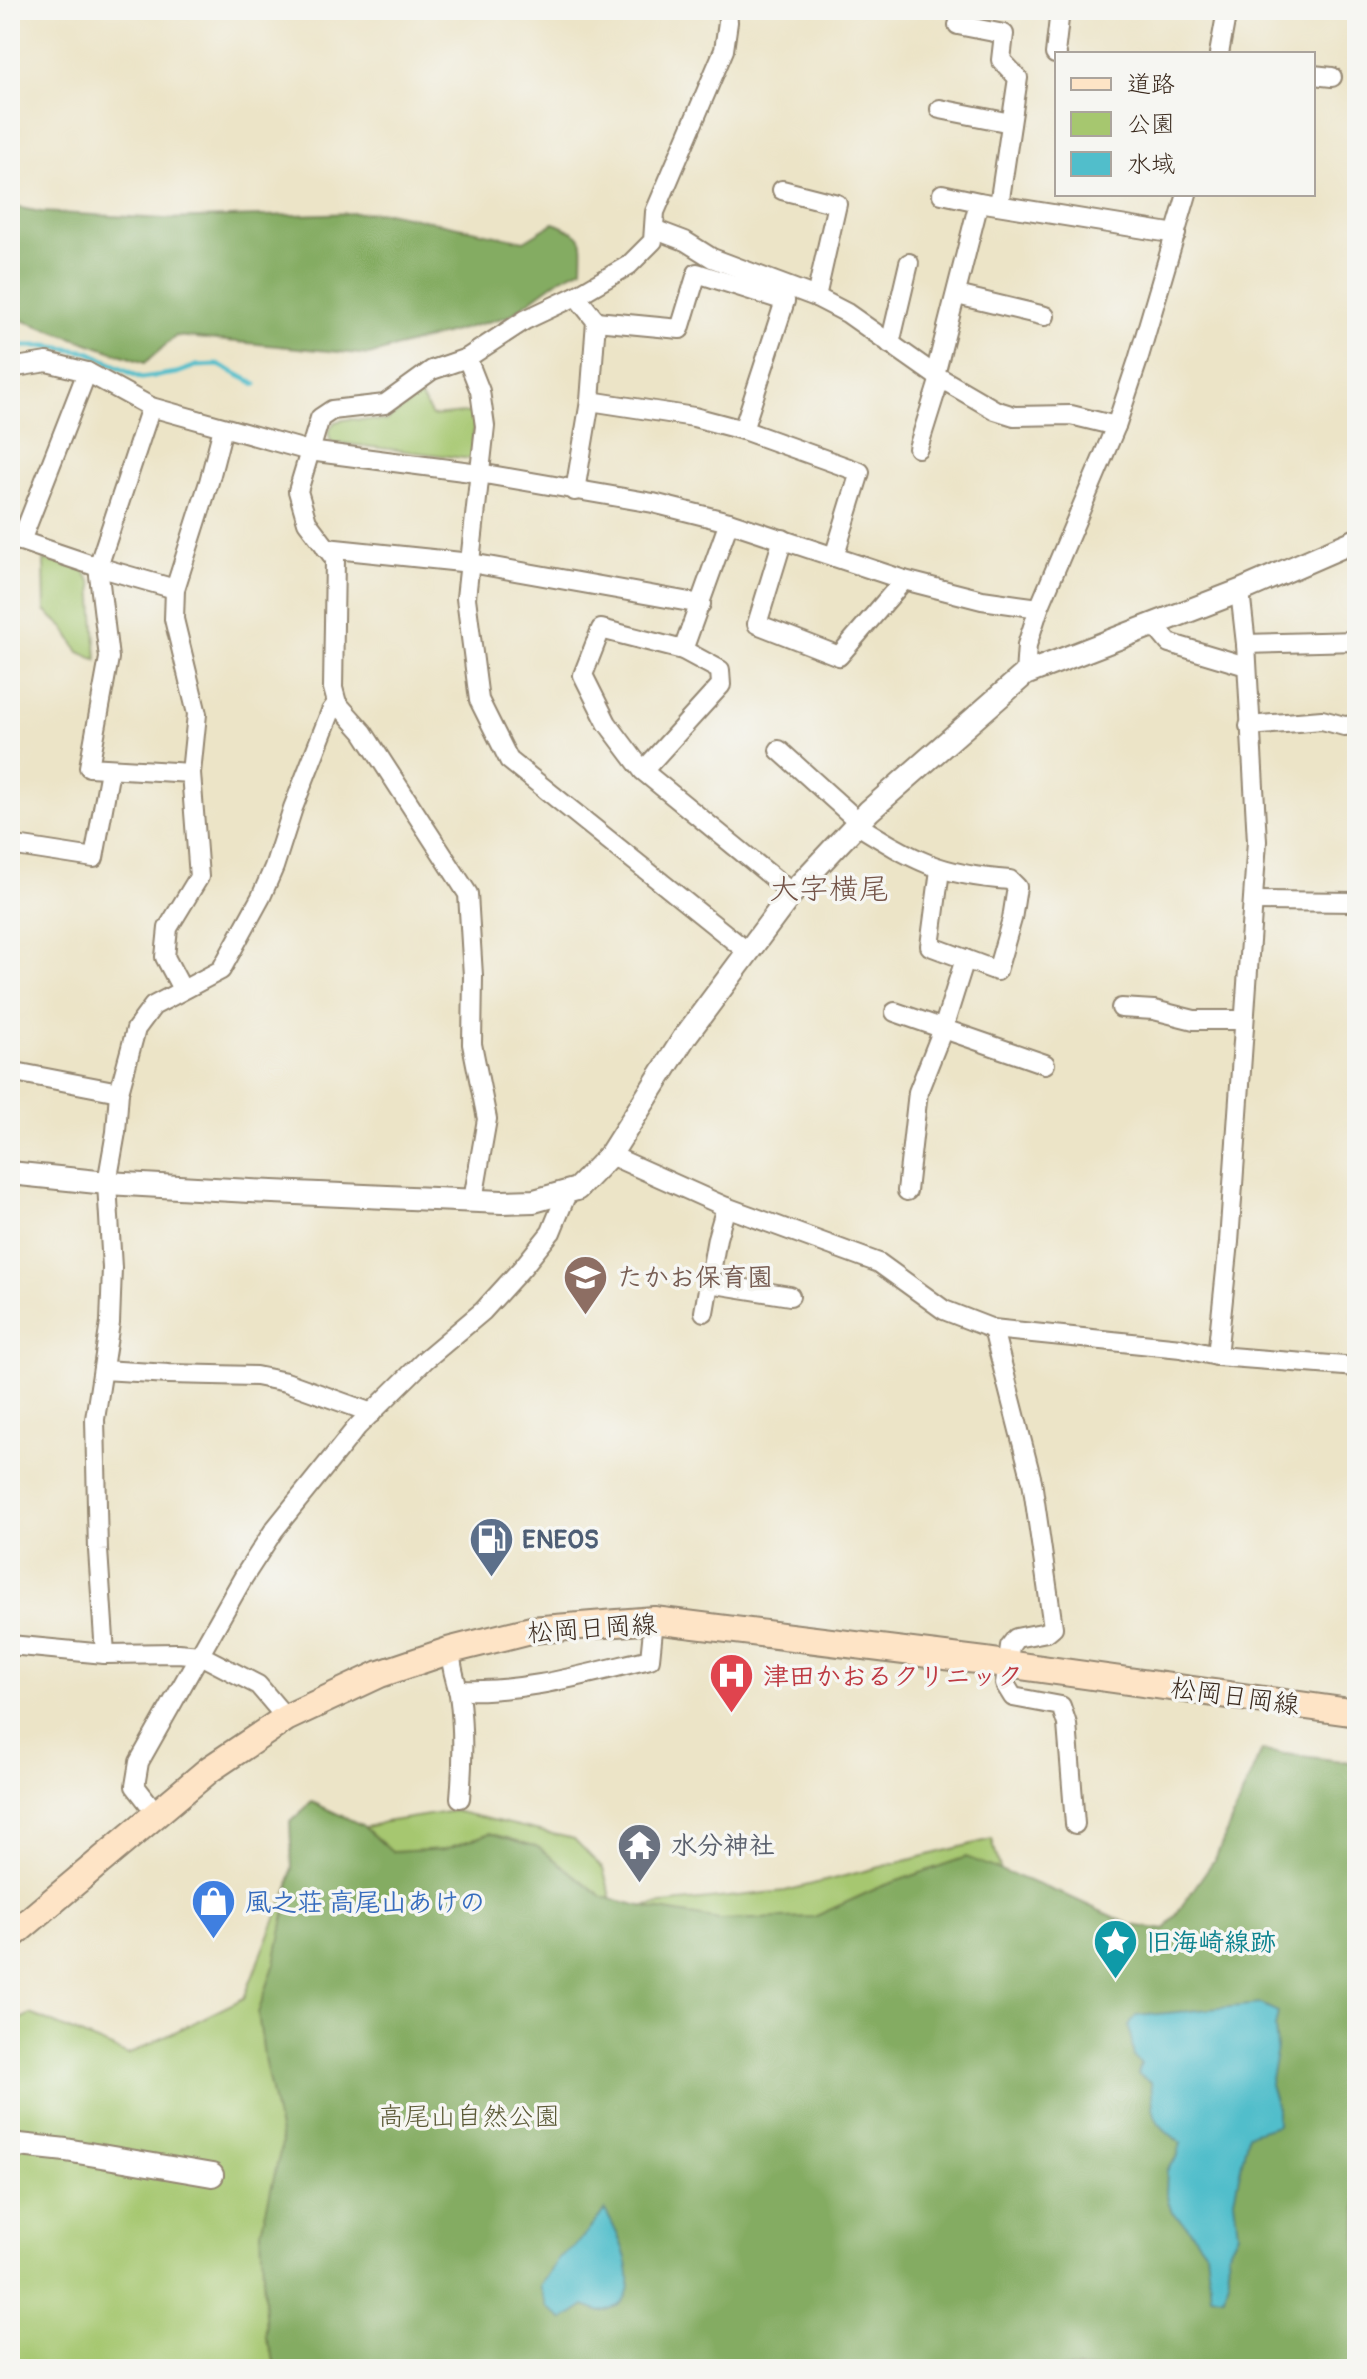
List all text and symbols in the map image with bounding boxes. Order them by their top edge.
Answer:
legend [1055,52,1315,196]
text: 道路 [1127,70,1175,99]
text: 公園 [1127,110,1175,139]
text: 水域 [1127,150,1175,179]
district label: 大字横尾 [769,871,889,908]
school or university icon: たかお保育園 [562,1253,610,1316]
place label: たかお保育園 [617,1262,773,1294]
fuel station icon: ENEOS [467,1515,515,1578]
place label: ENEOS [522,1524,599,1556]
street label: 松岡日岡線 [526,1609,658,1649]
hospital icon: 津田かおるクリニック [708,1652,756,1715]
place label: 津田かおるクリニック [763,1661,1023,1693]
street label: 松岡日岡線 [1168,1672,1301,1722]
temple icon: 水分神社 [616,1821,664,1884]
place label: 水分神社 [671,1830,775,1862]
shop icon: 風之荘 高尾山あけの [190,1878,238,1941]
place label: 風之荘 高尾山あけの [245,1887,485,1919]
place icon: 旧海崎線跡 [1091,1918,1139,1981]
place label: 旧海崎線跡 [1146,1927,1276,1959]
park label: 高尾山自然公園 [378,2101,560,2133]

